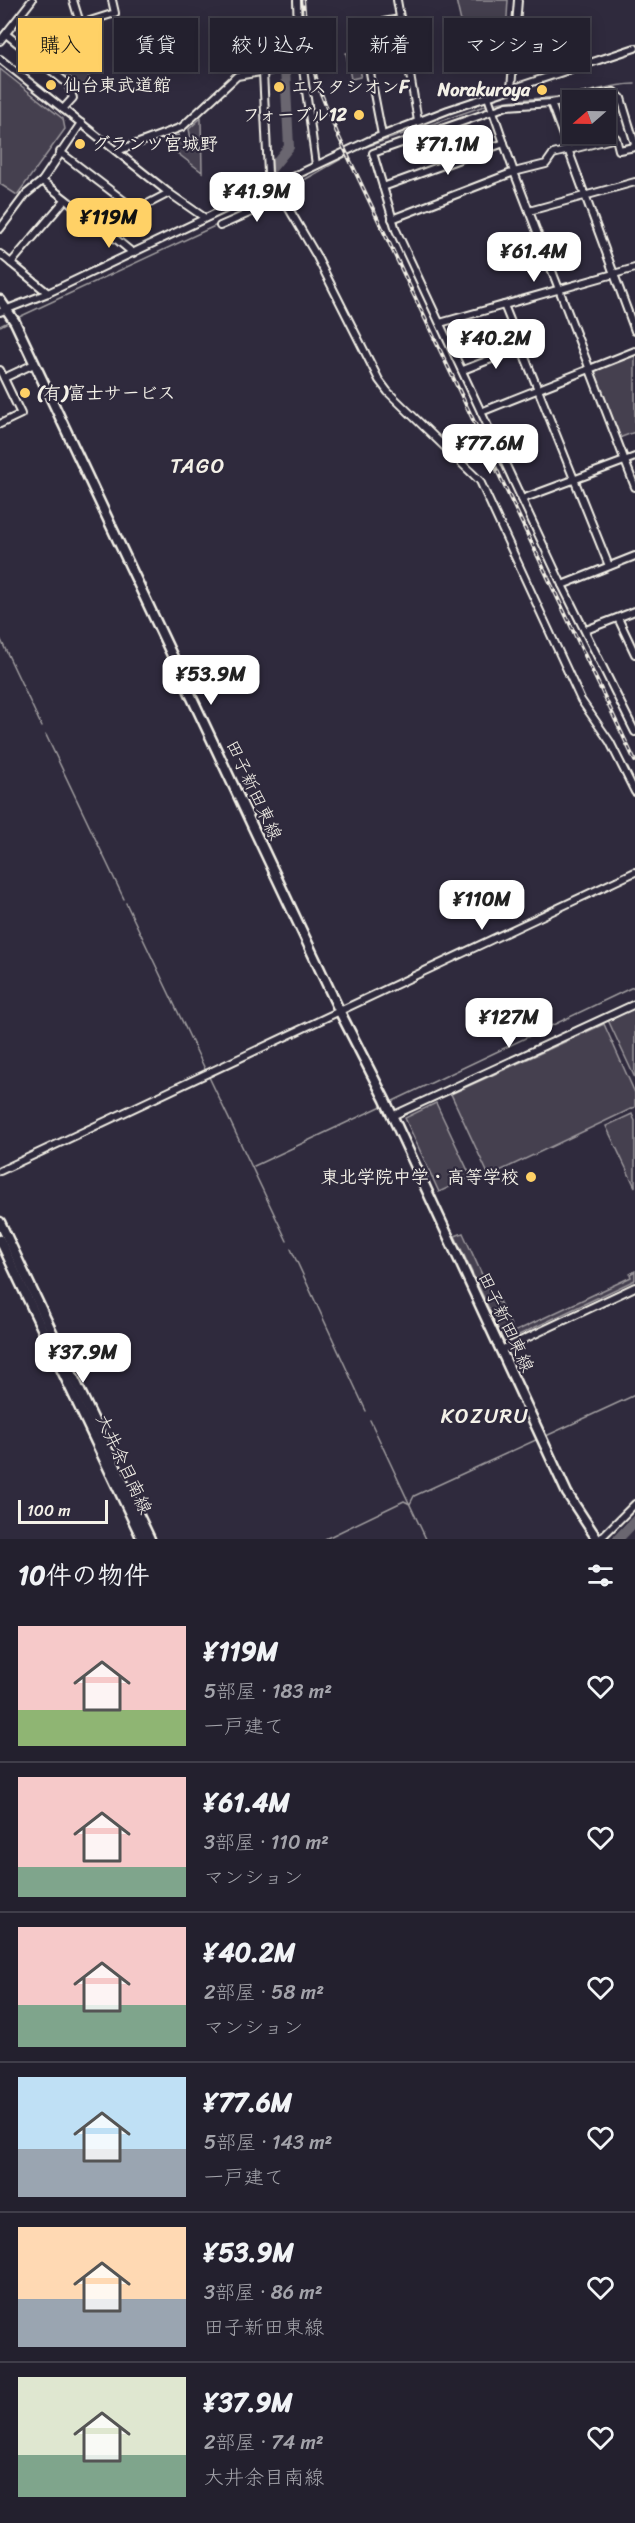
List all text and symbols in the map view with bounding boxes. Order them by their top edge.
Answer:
chip: 購入 [18,18,102,72]
chip: 賃貸 [114,18,198,72]
chip: 絞り込み [210,18,336,72]
chip: 新着 [348,18,432,72]
chip: マンション [444,18,590,72]
place label: 仙台東武道館 [63,69,171,101]
place label: エスタシオンF [291,71,410,103]
place label: Norakuroya [437,74,531,106]
marker: 仙台東武道館 [44,78,58,92]
marker: エスタシオンF [272,80,286,94]
marker: Norakuroya [535,83,549,97]
north arrow [562,90,616,144]
map controls [562,90,616,144]
place label: フォーブル12 [242,99,348,131]
marker: フォーブル12 [352,108,366,122]
pin: ¥71.1M [399,125,497,176]
text: ¥71.1M [417,127,479,162]
place label: グランツ宮城野 [92,128,218,160]
marker: グランツ宮城野 [73,137,87,151]
pin: ¥41.9M [208,172,306,223]
text: ¥41.9M [224,174,290,209]
pin: ¥119M [67,198,151,249]
text: ¥119M [81,200,137,235]
pin: ¥61.4M [485,232,583,283]
text: ¥61.4M [501,234,567,269]
pin: ¥40.2M [447,319,545,370]
text: ¥40.2M [461,321,531,356]
place label: (有)富士サービス [37,377,175,409]
marker: (有)富士サービス [18,386,32,400]
pin: ¥77.6M [441,424,539,475]
text: ¥77.6M [456,426,524,461]
district label: TAGO [170,447,226,485]
pin: ¥53.9M [162,655,260,706]
text: ¥53.9M [177,657,245,692]
street label: 田子新田東線 [217,734,291,846]
pin: ¥110M [440,880,524,931]
text: ¥110M [453,882,511,917]
pin: ¥127M [467,998,551,1049]
text: ¥127M [480,1000,538,1035]
place label: 東北学院中学・高等学校 [321,1161,519,1193]
marker: 東北学院中学・高等学校 [524,1170,538,1184]
street label: 田子新田東線 [469,1266,543,1378]
pin: ¥37.9M [34,1333,132,1384]
text: ¥37.9M [49,1335,117,1370]
district label: KOZURU [441,1397,529,1435]
street label: 大井余目南線 [87,1408,161,1520]
text: 100 m [27,1496,71,1525]
scale bar [18,1497,108,1524]
text: 10件の物件 [18,1552,150,1598]
icon: filters [584,1559,617,1592]
text: ¥119M [204,1628,278,1674]
icon: home [66,1650,138,1722]
icon: heart [584,1670,617,1703]
text: 5部屋 · 183 m² [204,1674,332,1709]
text: 一戸建て [204,1709,284,1744]
text: ¥61.4M [204,1779,290,1825]
icon: home [66,1801,138,1873]
icon: heart [584,1821,617,1854]
text: 3部屋 · 110 m² [204,1825,329,1860]
text: マンション [204,1860,303,1895]
text: ¥40.2M [204,1929,295,1975]
icon: home [66,1951,138,2023]
icon: heart [584,1971,617,2004]
text: 2部屋 · 58 m² [204,1975,324,2010]
text: マンション [204,2010,303,2045]
text: ¥77.6M [204,2079,292,2125]
icon: home [66,2101,138,2173]
icon: heart [584,2121,617,2154]
text: 5部屋 · 143 m² [204,2125,332,2160]
text: 一戸建て [204,2160,284,2195]
text: ¥53.9M [204,2229,294,2275]
icon: home [66,2251,138,2323]
icon: heart [584,2271,617,2304]
text: 3部屋 · 86 m² [204,2275,323,2310]
text: 田子新田東線 [204,2310,324,2345]
text: ¥37.9M [204,2379,293,2425]
icon: home [66,2401,138,2473]
icon: heart [584,2421,617,2454]
text: 2部屋 · 74 m² [204,2425,324,2460]
text: 大井余目南線 [204,2460,324,2495]

